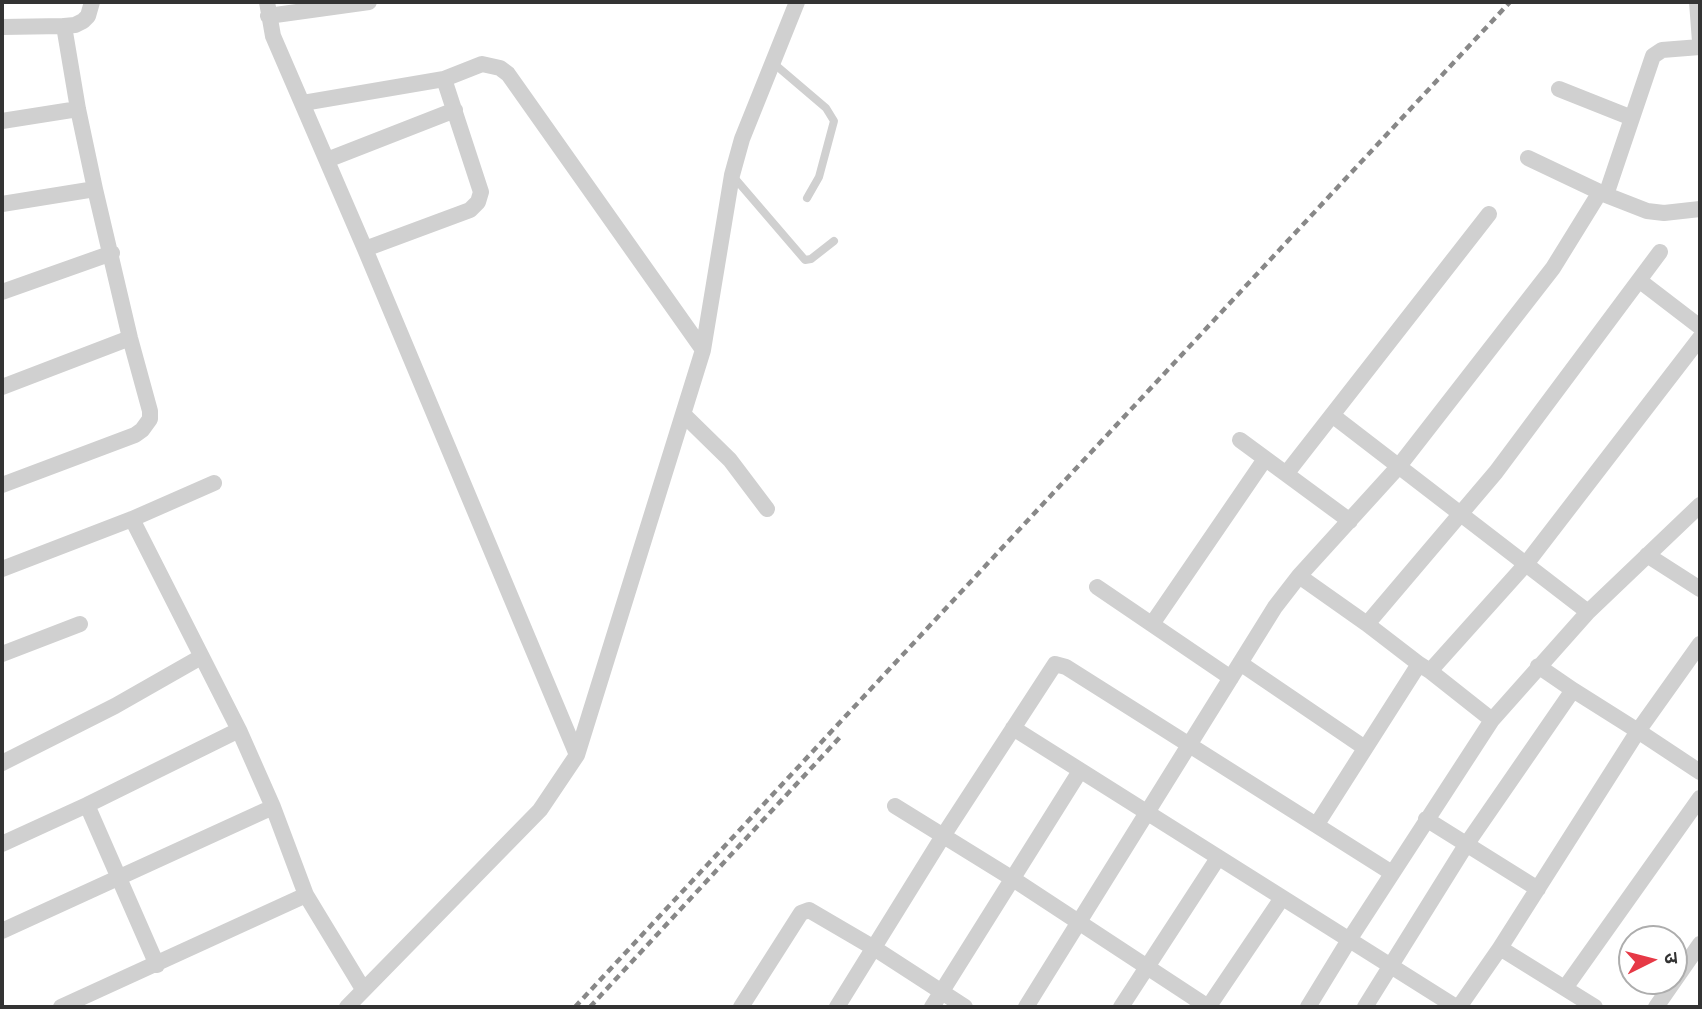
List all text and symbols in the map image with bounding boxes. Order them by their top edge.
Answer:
north arrow [1618,925,1688,995]
text: उ [1660,951,1683,965]

